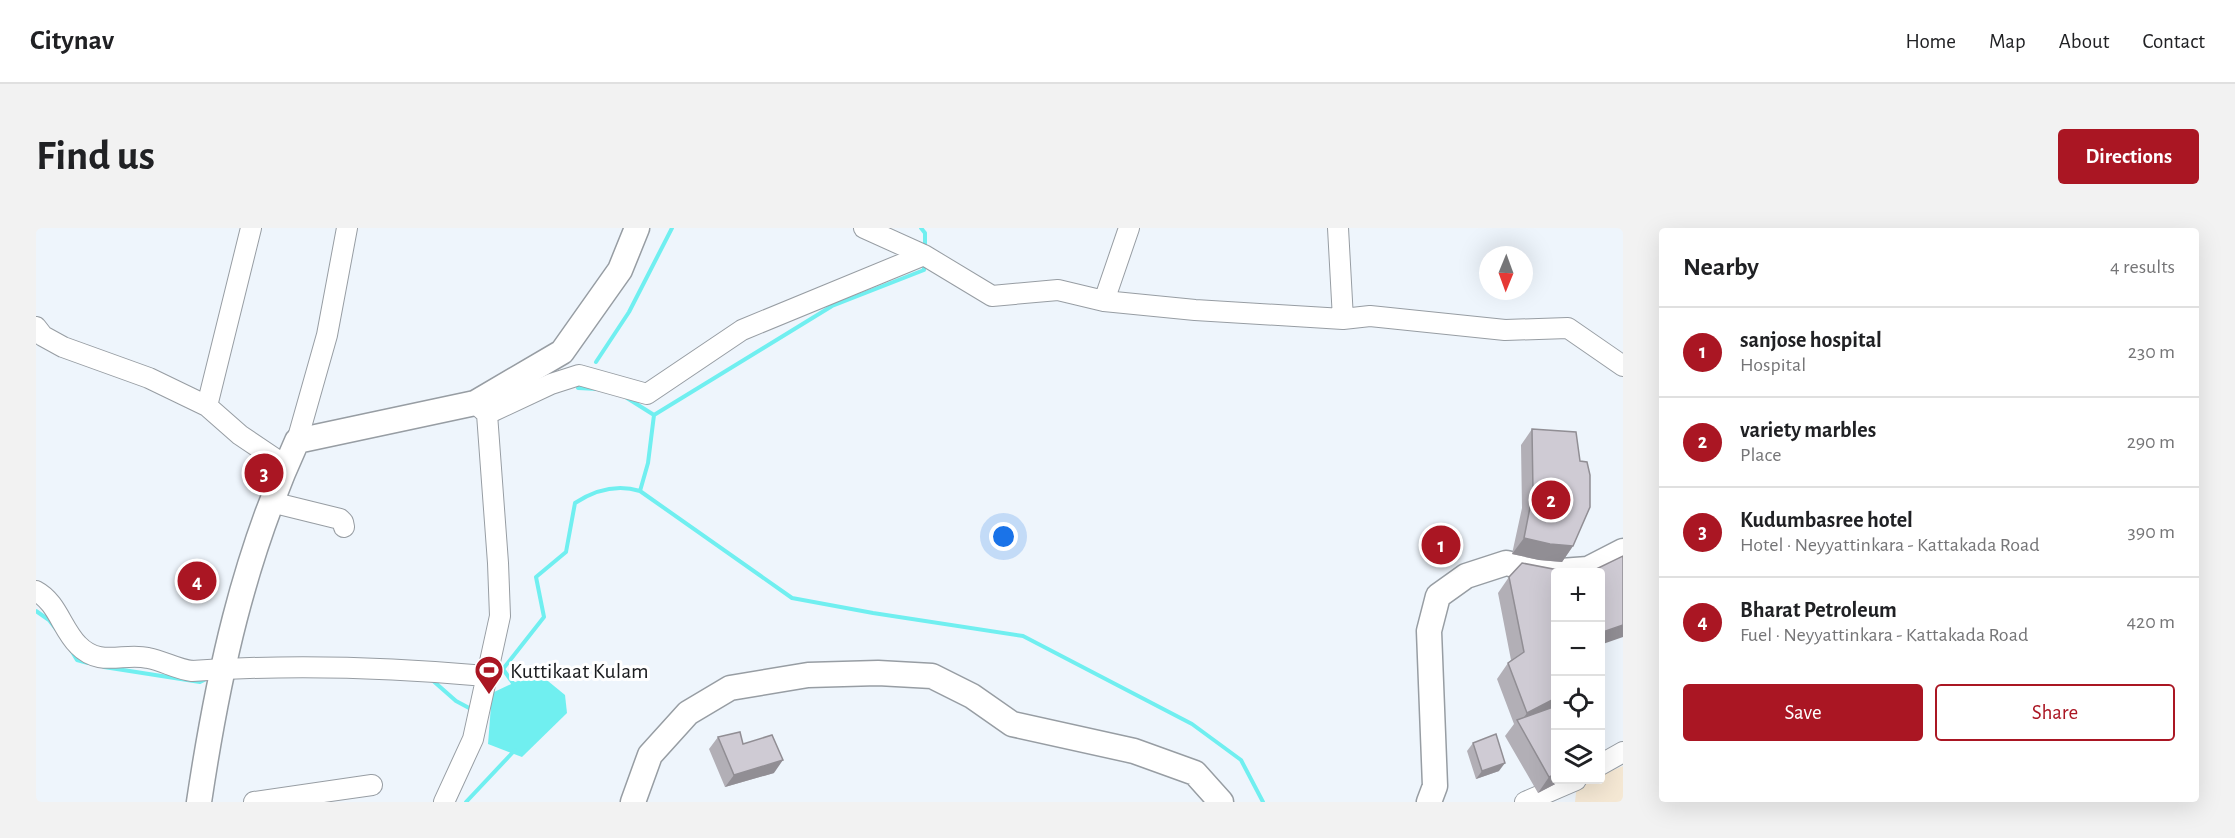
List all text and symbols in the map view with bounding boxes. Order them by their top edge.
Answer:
text: Citynav [30,27,114,55]
text: Home [1905,31,1956,52]
text: Map [1989,31,2026,52]
text: About [2059,31,2109,52]
text: Contact [2142,31,2205,52]
button: Directions [2058,129,2199,184]
text: Find us [36,135,155,177]
north arrow [1479,246,1533,300]
text: Nearby [1683,254,1759,280]
text: 4 results [2110,257,2175,277]
text: sanjose hospital [1740,329,1882,351]
text: 1 [1699,342,1706,362]
text: 230 m [2128,342,2175,362]
text: Hospital [1740,355,1806,375]
text: variety marbles [1740,419,1876,441]
text: 2 [1698,432,1707,452]
text: 290 m [2127,432,2175,452]
text: Place [1740,445,1781,465]
pin: 3 [244,450,284,496]
pin: 2 [1532,478,1570,522]
text: Kudumbasree hotel [1740,509,1913,531]
your location [989,522,1018,551]
pin: 1 [1422,522,1460,568]
text: 3 [1698,522,1707,542]
text: 390 m [2128,522,2175,542]
text: Hotel · Neyyattinkara - Kattakada Road [1740,535,2040,555]
pin: 4 [178,558,216,604]
map controls [1551,568,1605,784]
button: + [1551,568,1605,622]
text: Bharat Petroleum [1740,599,1897,621]
text: 4 [1697,612,1708,632]
text: 420 m [2126,612,2175,632]
button: − [1551,622,1605,676]
text: Fuel · Neyyattinkara - Kattakada Road [1740,625,2028,645]
sports icon: Kuttikaat Kulam [473,654,505,696]
place label: Kuttikaat Kulam [510,660,649,682]
button: locate [1551,676,1605,730]
button: Save [1683,684,1923,741]
button: Share [1935,684,2175,741]
button: layers [1551,730,1605,784]

